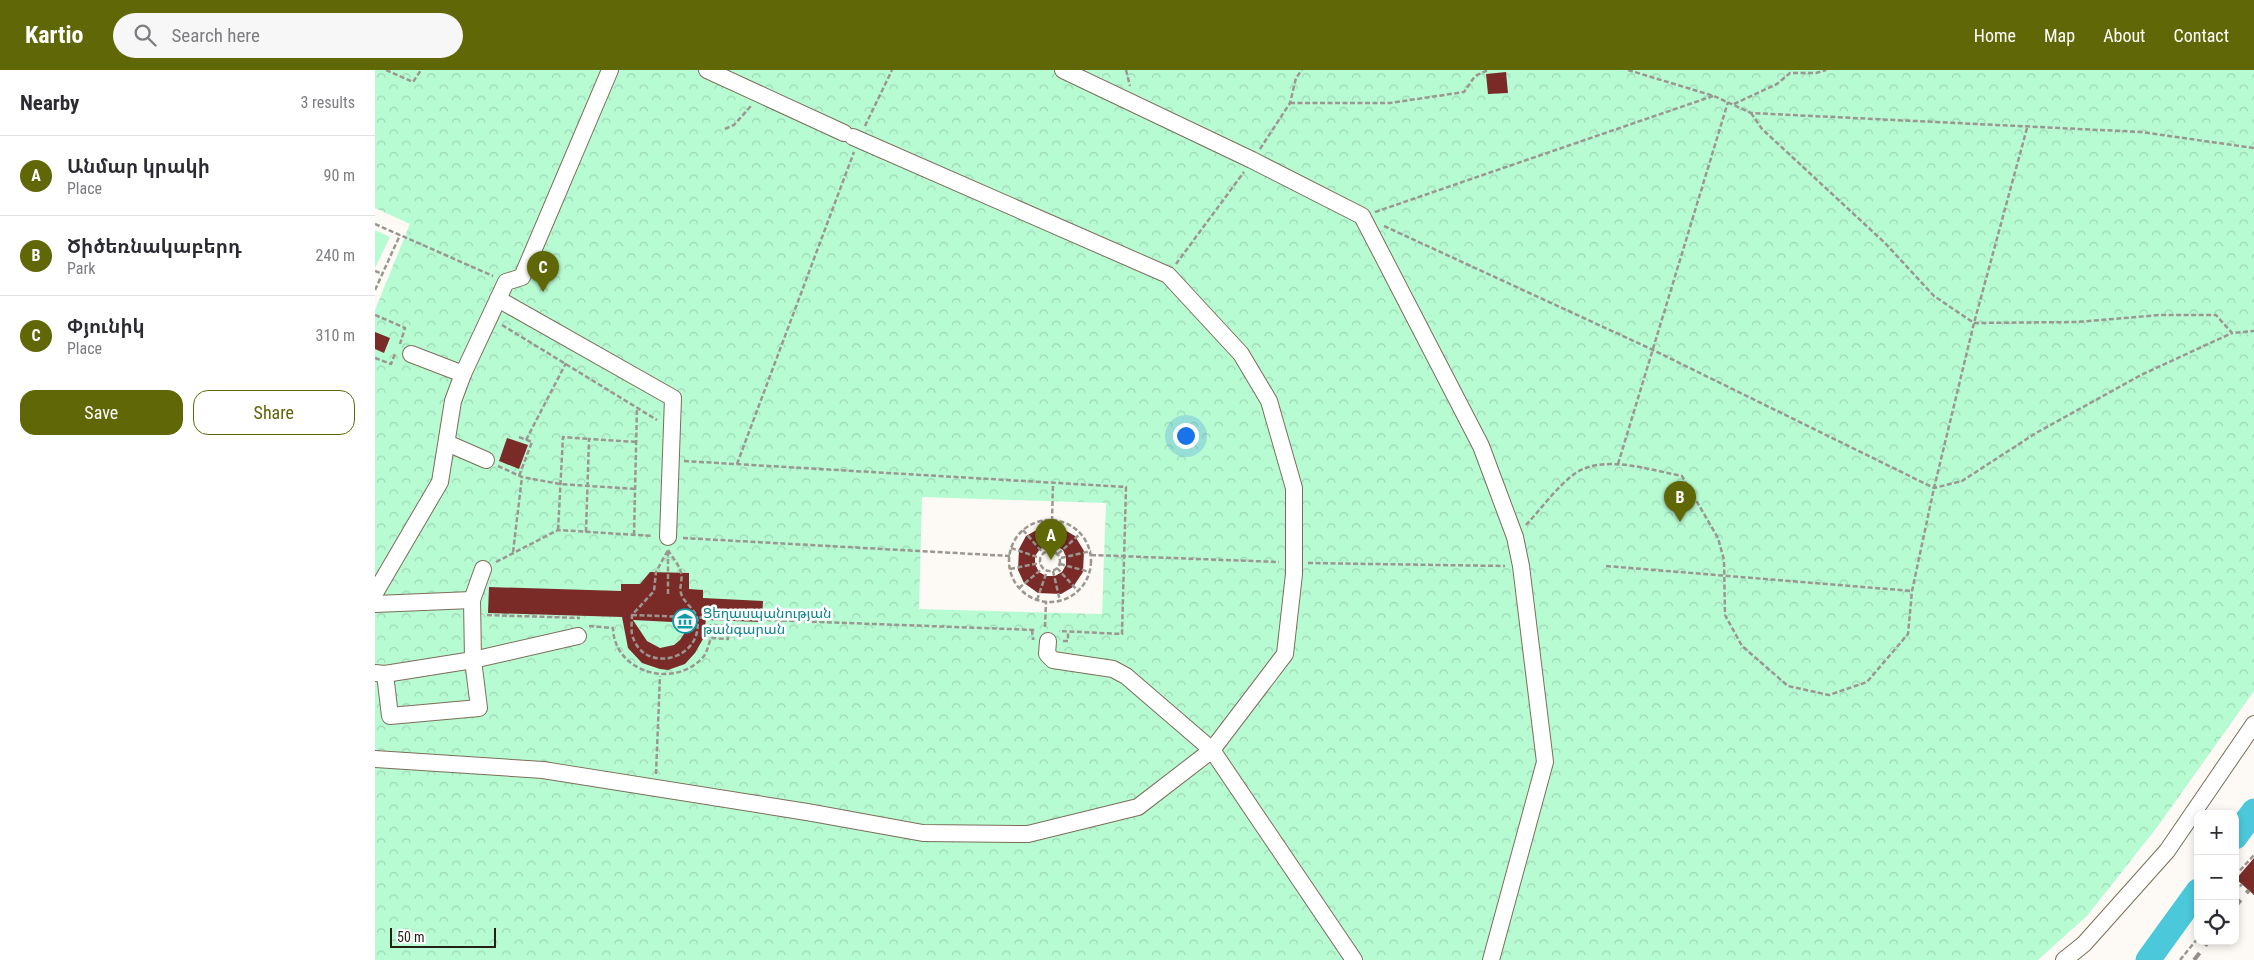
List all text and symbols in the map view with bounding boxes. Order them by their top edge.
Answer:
search box [113,13,463,58]
text: Kartio [25,21,83,49]
icon: search [131,21,159,49]
text: Search here [171,24,260,47]
text: Home [1974,25,2016,46]
text: Map [2044,25,2075,46]
text: About [2103,25,2145,46]
text: Contact [2173,25,2229,46]
text: Nearby [20,91,79,115]
text: 3 results [300,93,355,112]
text: Անմար կրակի [67,155,210,178]
text: A [31,166,41,185]
text: 90 m [323,166,355,185]
text: Place [67,179,102,198]
text: Ծիծեռնակաբերդ [67,235,242,258]
text: B [32,246,40,265]
text: 240 m [316,246,355,265]
pin: C [527,251,559,292]
text: Park [67,259,96,278]
text: Փյունիկ [67,315,145,338]
text: C [31,326,41,345]
text: 310 m [316,326,355,345]
text: Place [67,339,102,358]
button: Save [20,390,183,435]
button: Share [193,390,355,435]
your location [1173,423,1199,449]
pin: B [1664,481,1696,522]
pin: A [1035,519,1067,560]
place label: Ցեղասպանության թանգարան [703,605,831,637]
museum icon: Ցեղասպանության թանգարան [672,608,698,634]
map controls [2194,810,2239,945]
button: + [2194,810,2239,855]
button: − [2194,855,2239,900]
button: locate [2194,900,2239,945]
scale bar [390,925,496,948]
text: 50 m [397,929,425,945]

